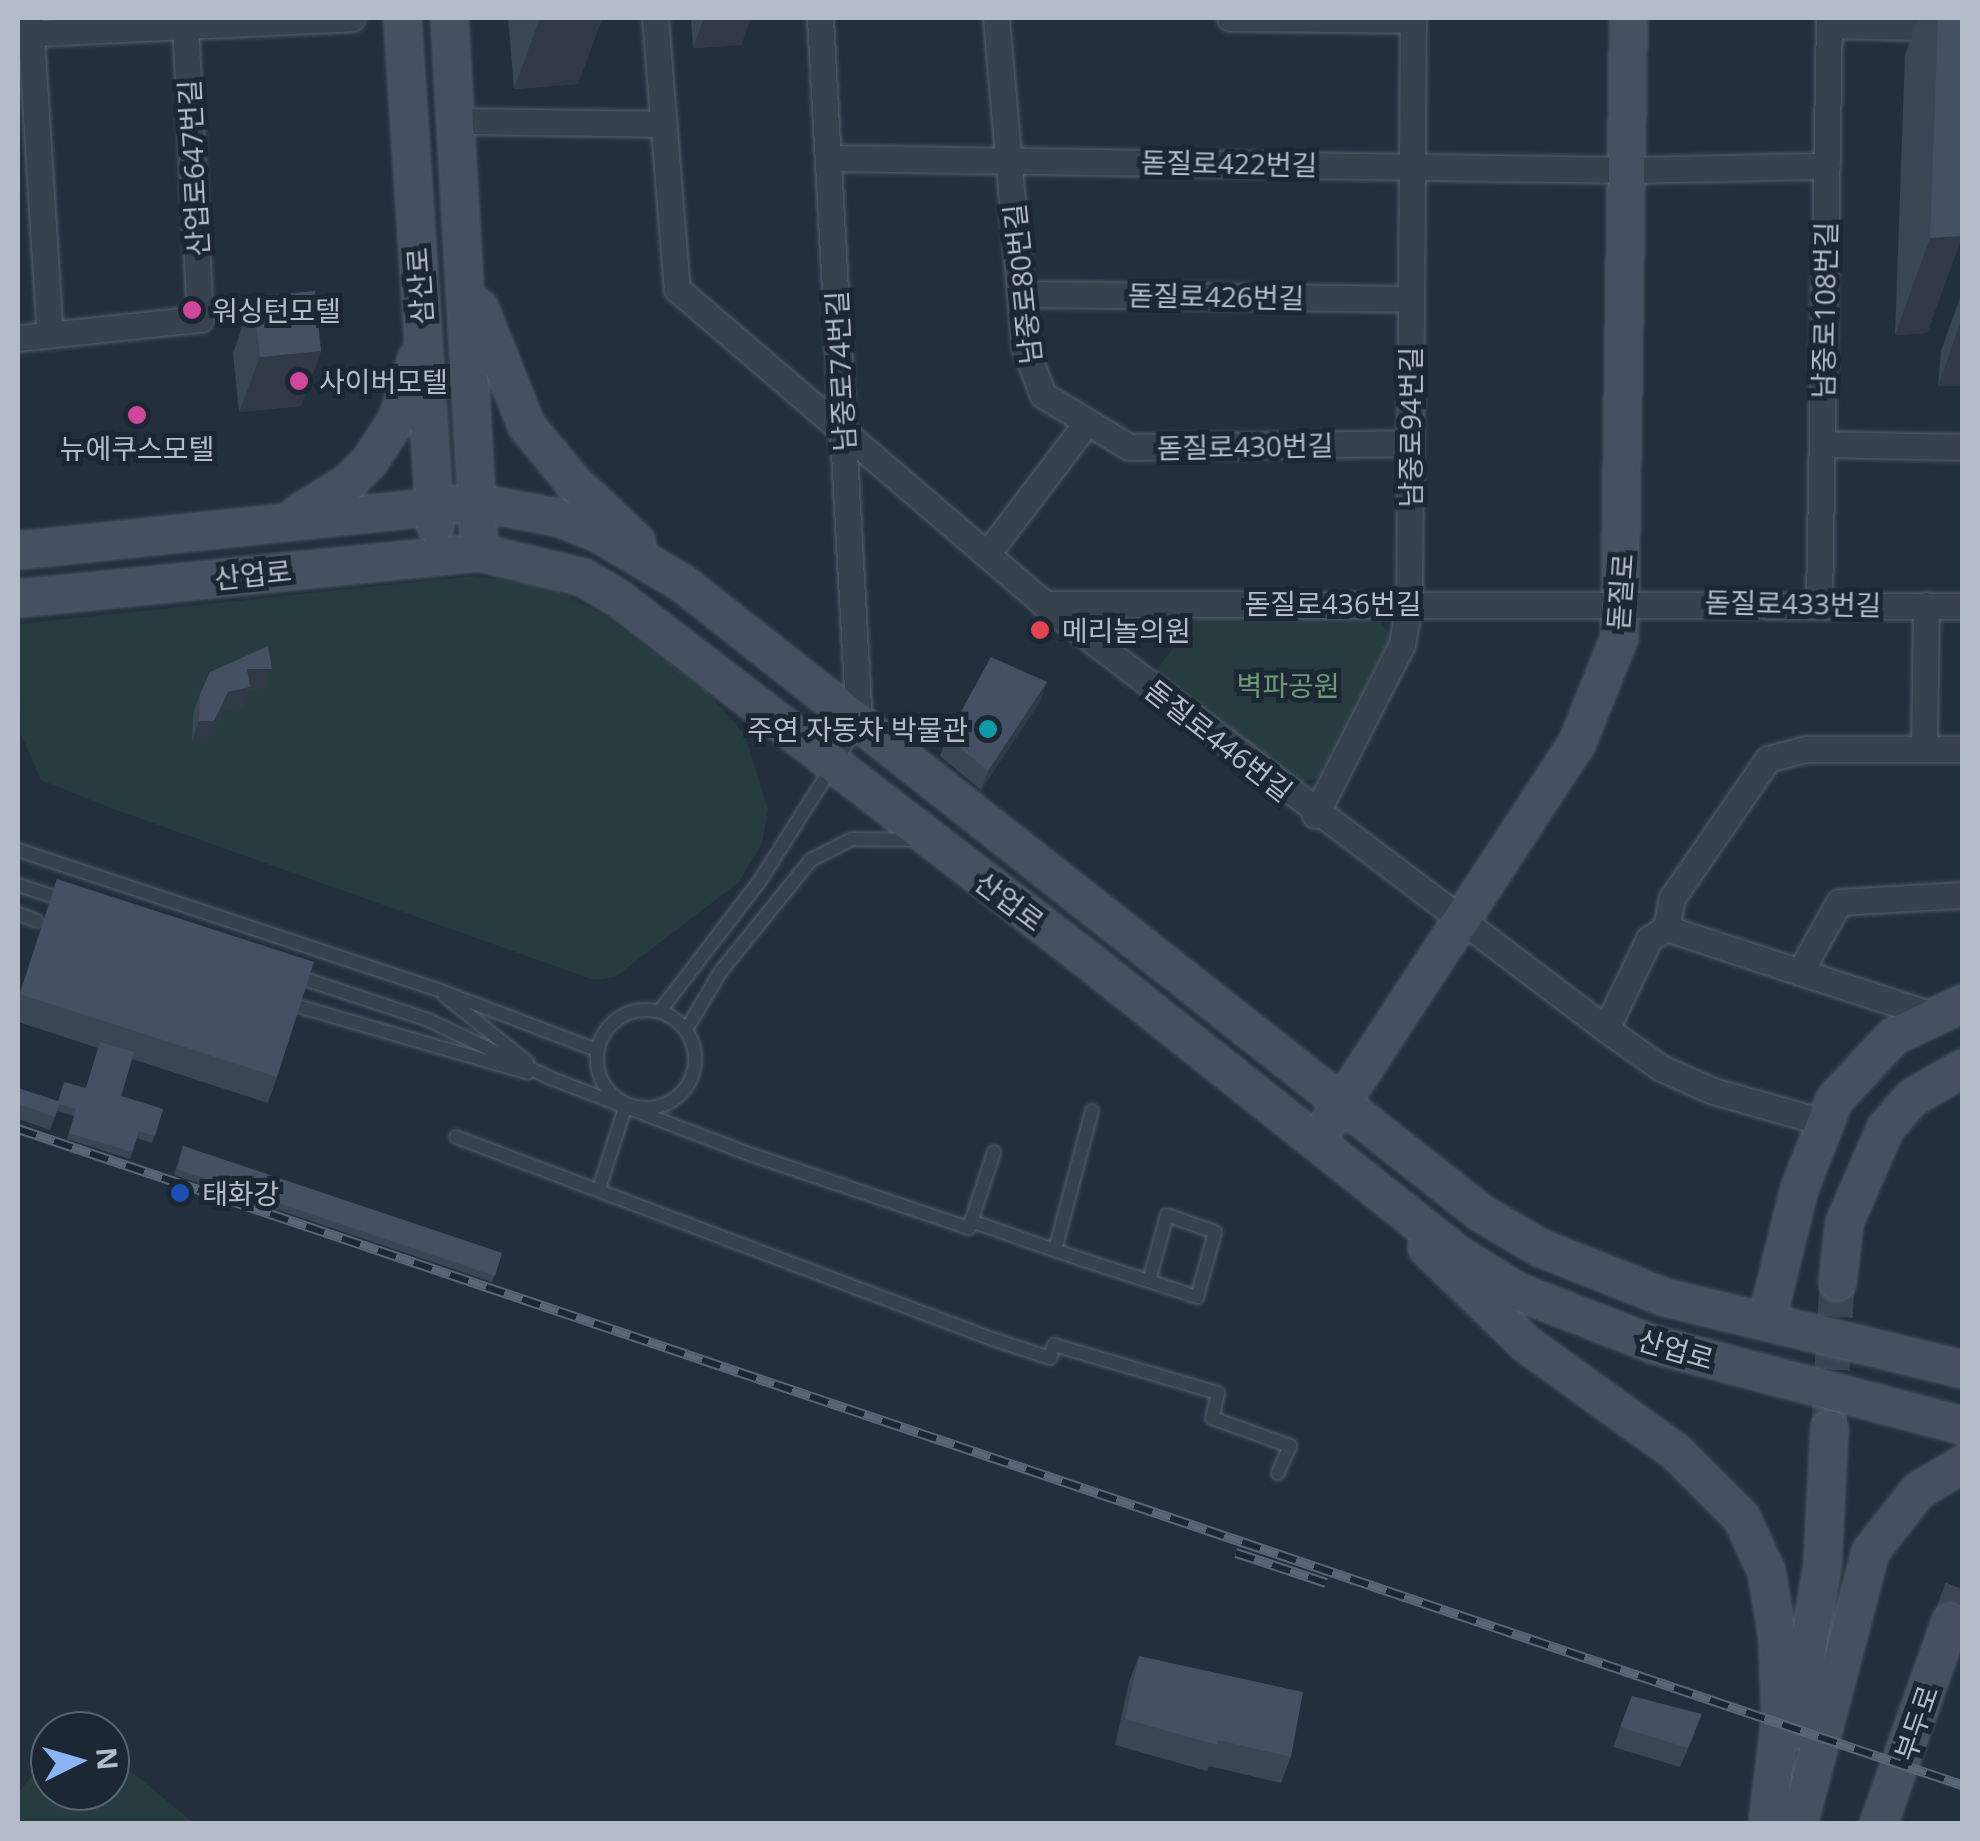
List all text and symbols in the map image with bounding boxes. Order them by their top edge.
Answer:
street label: 산업로647번길 [172,79,214,257]
street label: 돋질로422번길 [1140,145,1318,181]
street label: 남중로80번길 [997,202,1047,366]
street label: 남중로108번길 [1806,221,1842,399]
street label: 삼산로 [400,246,438,326]
street label: 돋질로426번길 [1127,278,1305,314]
street label: 남중로74번길 [819,290,861,452]
place label: 워싱턴모텔 [212,293,341,327]
marker: 워싱턴모텔 [181,299,203,321]
street label: 남중로94번길 [1393,347,1427,507]
place label: 사이버모텔 [319,364,448,398]
marker: 사이버모텔 [288,370,310,392]
marker: 뉴에쿠스모텔 [126,404,148,426]
street label: 돋질로430번길 [1156,428,1334,464]
place label: 뉴에쿠스모텔 [60,431,214,465]
street label: 돋질로 [1601,552,1639,632]
street label: 산업로 [213,553,293,595]
street label: 돋질로433번길 [1704,585,1882,621]
street label: 돋질로436번길 [1245,586,1421,620]
place label: 메리놀의원 [1062,613,1191,647]
marker: 메리놀의원 [1027,617,1053,643]
park label: 벽파공원 [1236,668,1340,702]
street label: 돋질로446번길 [1139,672,1299,808]
place label: 주연 자동차 박물관 [747,712,968,746]
marker: 주연 자동차 박물관 [977,718,999,740]
street label: 산업로 [969,864,1051,938]
place label: 태화강 [202,1176,279,1210]
marker: 태화강 [167,1180,193,1206]
street label: 산업로 [1634,1322,1718,1376]
street label: 부두로 [1888,1681,1944,1765]
north arrow [30,1711,130,1811]
text: N [88,1746,128,1772]

